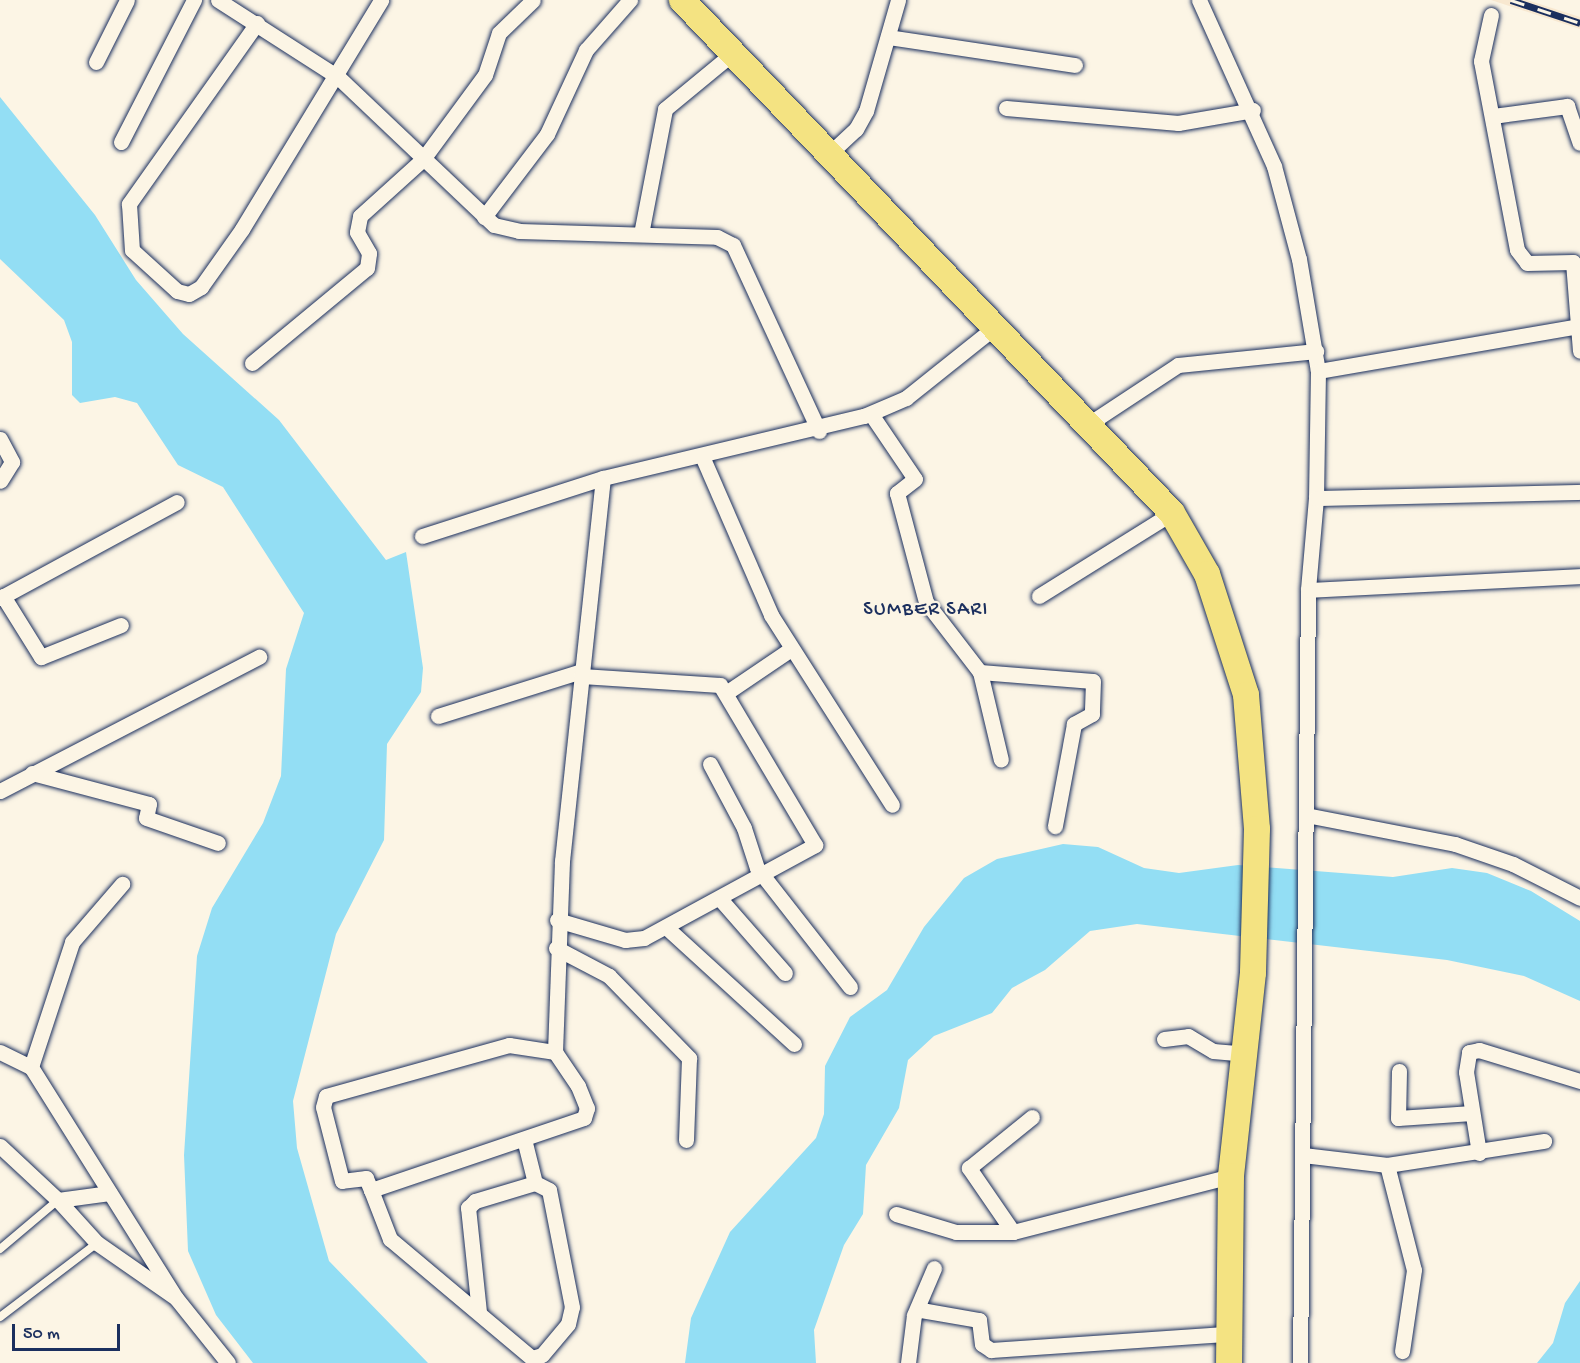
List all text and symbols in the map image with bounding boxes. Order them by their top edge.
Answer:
district label: SUMBER SARI [863,598,989,622]
scale bar [15,1312,123,1350]
text: 50 m [23,1324,60,1345]

